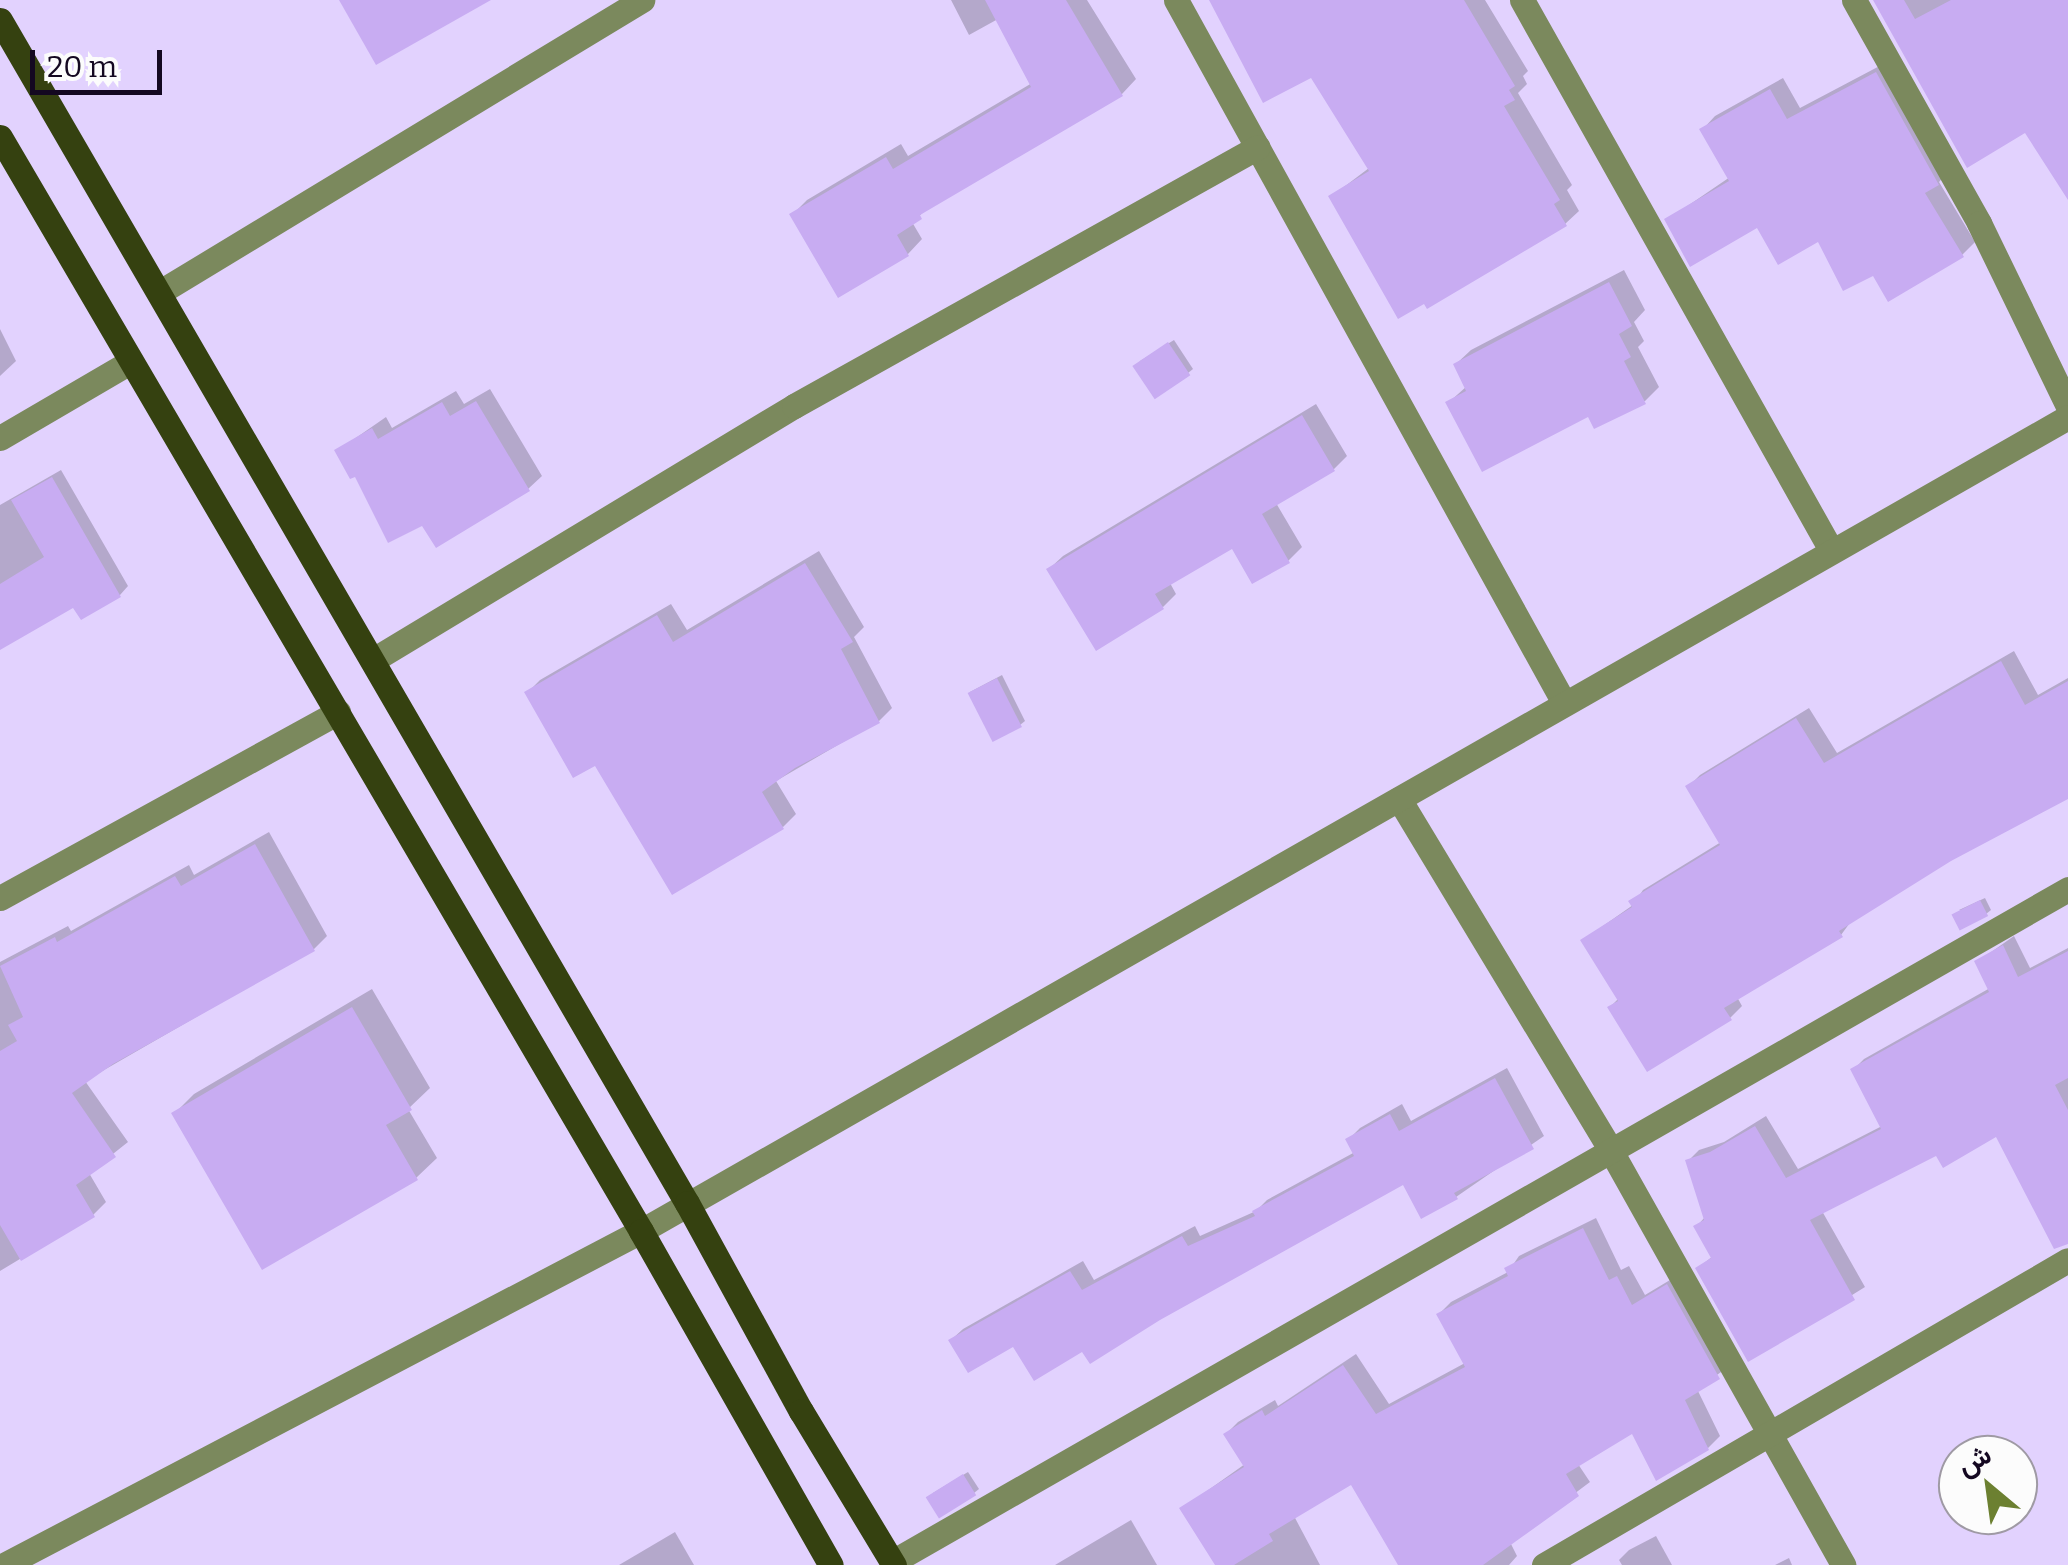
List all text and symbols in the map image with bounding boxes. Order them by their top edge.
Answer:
scale bar [35,30,168,92]
text: 20 m [47,49,117,85]
north arrow [1938,1435,2038,1535]
text: ش [1951,1437,1997,1483]

